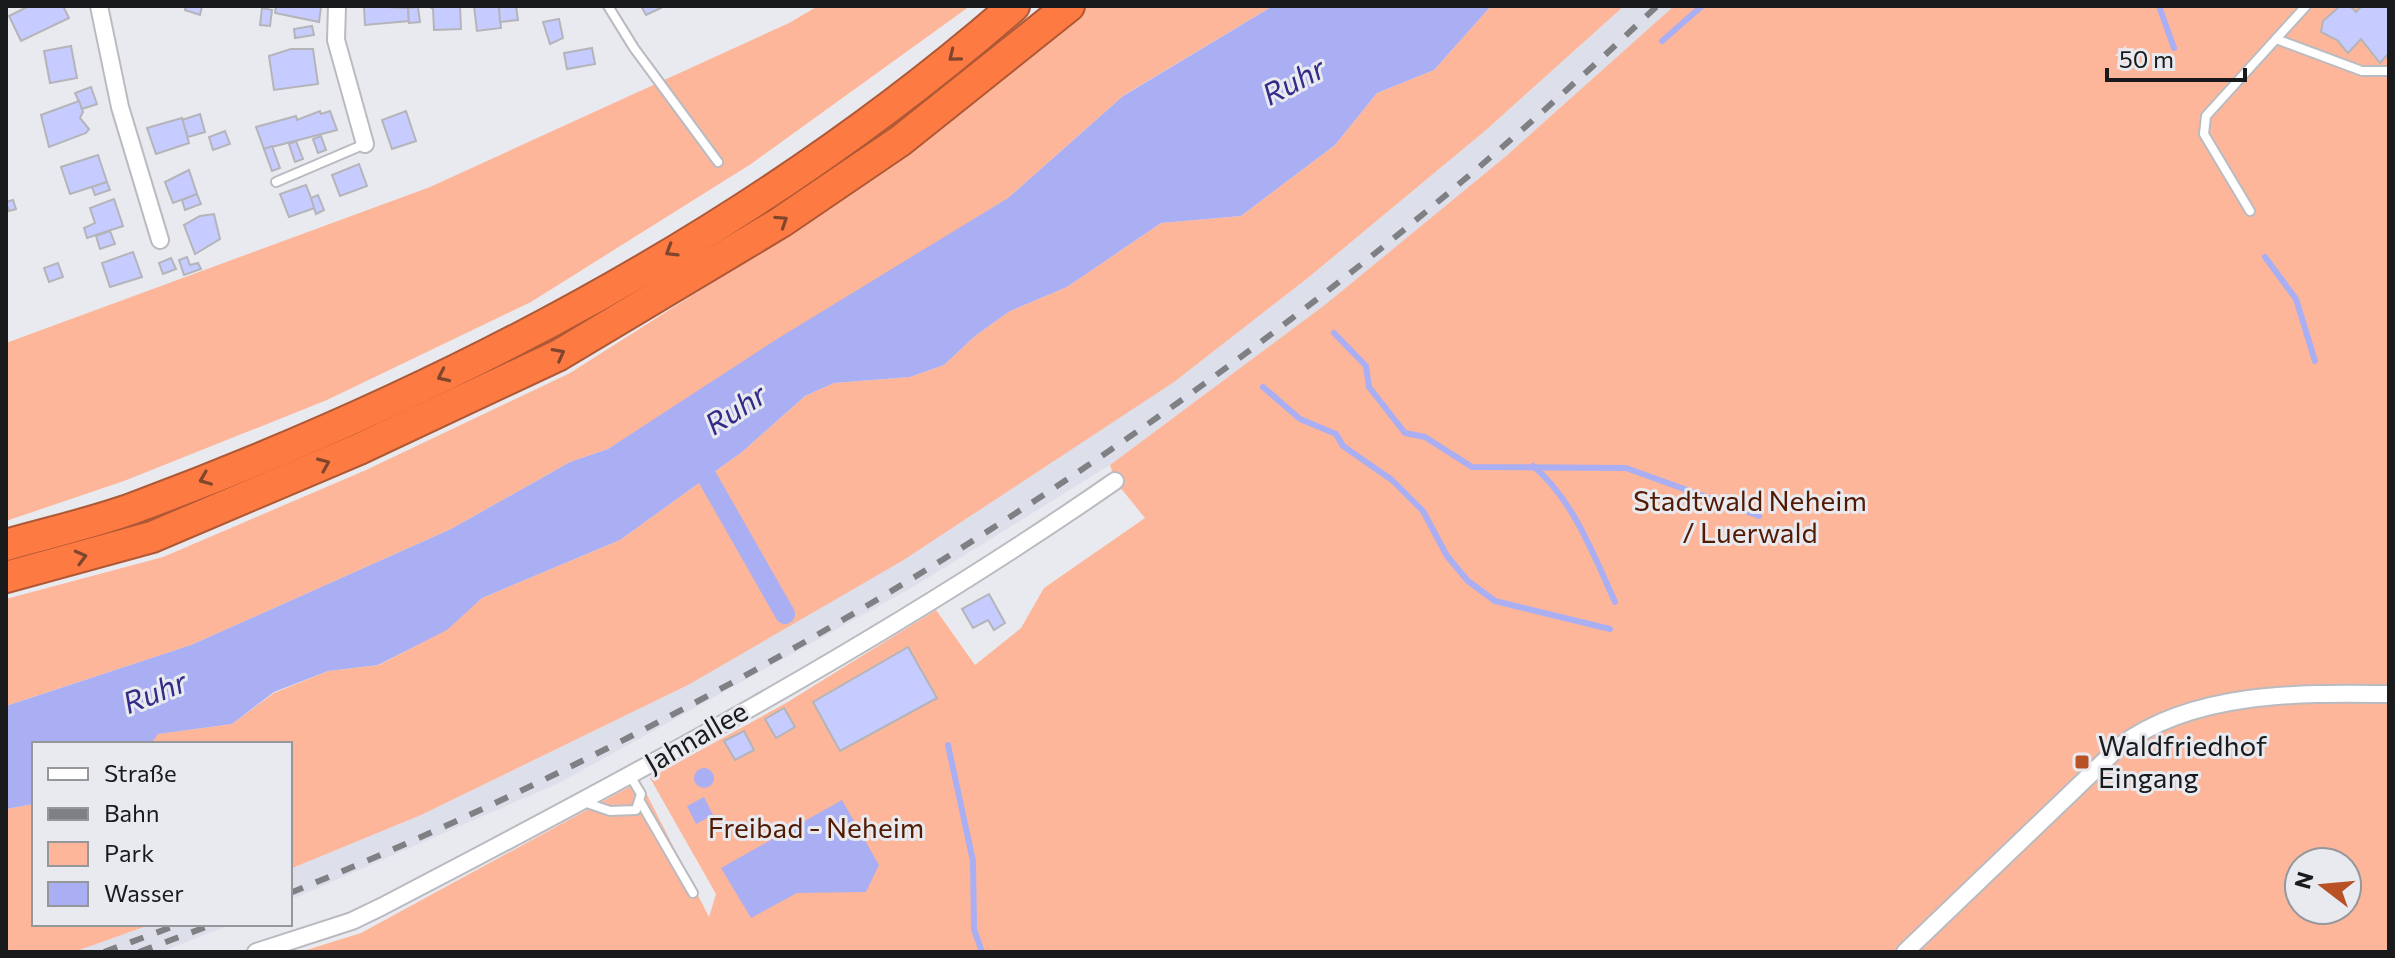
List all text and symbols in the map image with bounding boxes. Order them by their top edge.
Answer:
scale bar [2107,32,2245,82]
text: 50 m [2119,44,2174,73]
one-way arrow [949,46,963,61]
water label: Ruhr [1255,48,1331,112]
one-way arrow [774,215,788,230]
one-way arrow [665,241,680,257]
one-way arrow [551,348,565,363]
one-way arrow [437,366,452,382]
water label: Ruhr [697,374,773,441]
one-way arrow [316,457,330,474]
one-way arrow [199,469,213,486]
park label: Stadtwald Neheim / Luerwald [1633,483,1867,549]
one-way arrow [74,549,88,566]
water label: Ruhr [117,661,192,720]
street label: Jahnallee [638,693,753,779]
place label: Waldfriedhof Eingang [2098,728,2267,794]
legend [32,742,292,926]
marker: Waldfriedhof Eingang [2073,753,2091,771]
text: Straße [104,758,177,787]
text: Bahn [104,798,160,827]
park label: Freibad - Neheim [708,810,924,844]
text: Park [104,838,154,867]
north arrow [2283,846,2363,926]
text: N [2288,869,2319,892]
text: Wasser [104,878,184,907]

